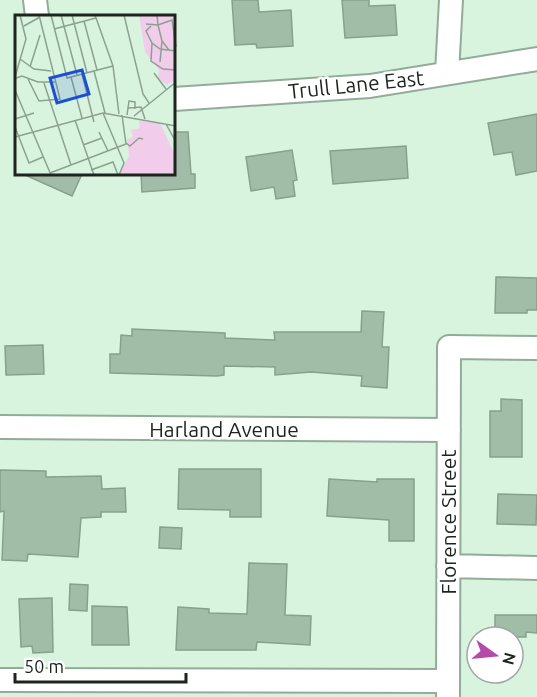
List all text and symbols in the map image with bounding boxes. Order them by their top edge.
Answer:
inset map [15,15,176,176]
street label: Trull Lane East [287,65,425,103]
street label: Harland Avenue [149,417,299,441]
street label: Florence Street [436,449,460,595]
north arrow [465,625,525,685]
scale bar [15,646,186,684]
text: N [499,651,520,667]
text: 50 m [24,656,64,676]

